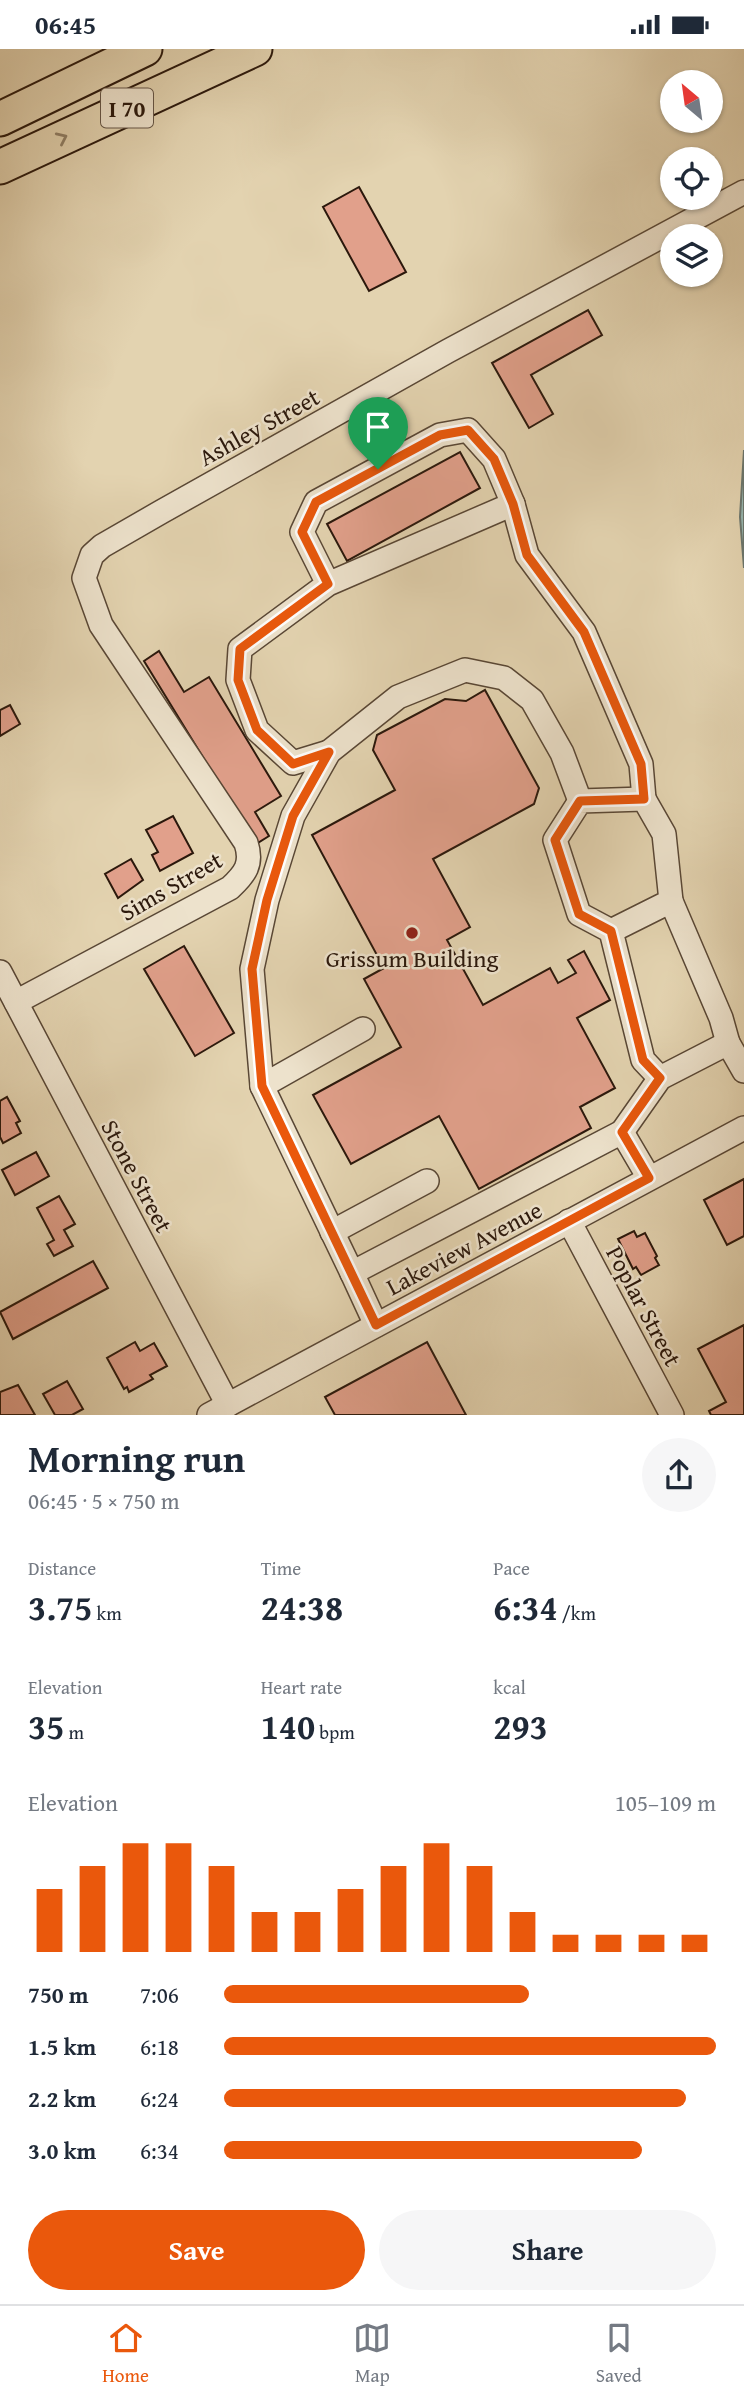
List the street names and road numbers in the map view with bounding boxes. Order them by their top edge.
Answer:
road number: I 70 [101,89,153,127]
street label: Ashley Street [192,379,326,475]
street label: Sims Street [113,842,229,930]
street label: Stone Street [93,1113,182,1239]
street label: Lakeview Avenue [380,1192,548,1304]
street label: Poplar Street [598,1239,691,1373]

